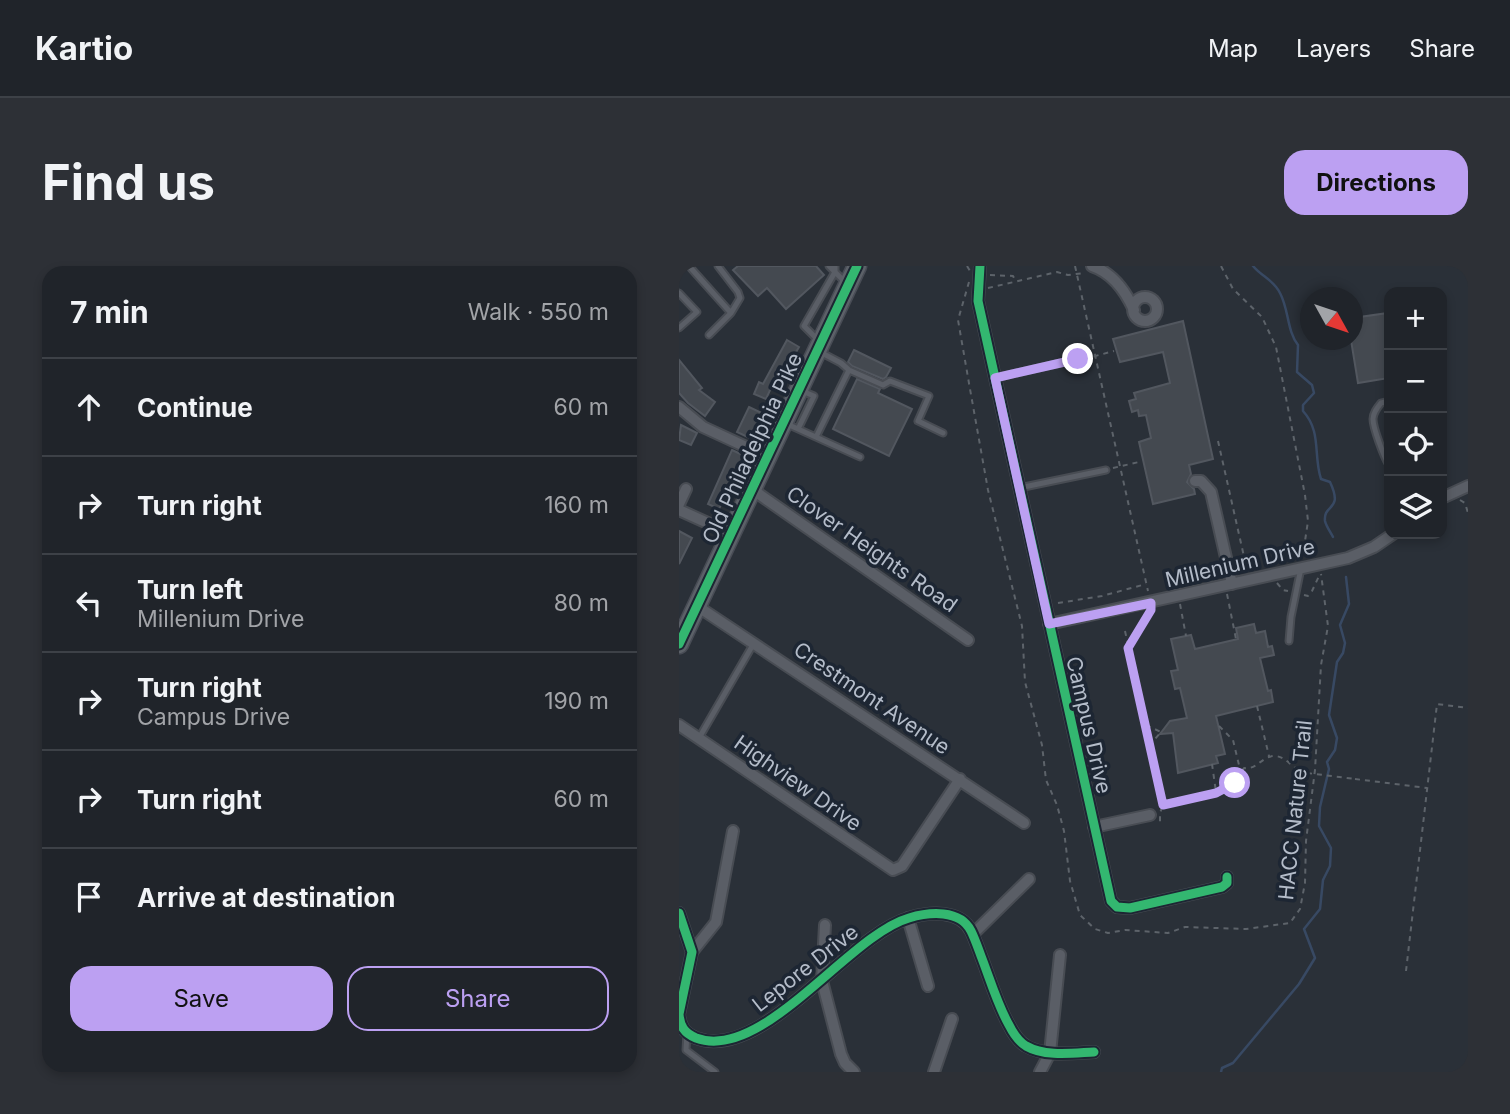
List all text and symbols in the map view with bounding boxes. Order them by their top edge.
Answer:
text: Kartio [35,28,133,68]
text: Map [1208,34,1258,63]
text: Layers [1296,34,1371,63]
text: Share [1409,34,1475,63]
button: Directions [1284,150,1468,215]
text: Find us [42,153,215,212]
north arrow [1300,287,1363,350]
map controls [1384,287,1447,539]
button: + [1384,287,1447,350]
text: 7 min [70,294,149,330]
text: Walk · 550 m [468,298,609,326]
route end [1062,343,1093,374]
street label: Old Philadelphia Pike [697,349,807,547]
button: − [1384,350,1447,413]
icon: ahead [70,388,108,426]
text: Continue [137,392,253,423]
text: 60 m [554,393,609,421]
button: locate [1384,413,1447,476]
button: layers [1384,476,1447,539]
street label: Clover Heights Road [782,481,962,617]
icon: right [70,486,108,524]
text: Turn right [137,490,262,521]
text: 160 m [544,491,609,519]
street label: Millenium Drive [1163,534,1317,592]
text: Turn left [137,574,243,605]
icon: left [70,584,108,622]
text: 80 m [554,589,609,617]
text: Millenium Drive [137,605,304,633]
street label: Crestmont Avenue [789,636,955,760]
street label: Campus Drive [1061,654,1117,796]
text: Turn right [137,672,262,703]
icon: right [70,682,108,720]
text: 190 m [544,687,609,715]
text: Campus Drive [137,703,290,731]
street label: HACC Nature Trail [1273,719,1317,901]
street label: Highview Drive [730,730,866,836]
route start [1219,767,1250,798]
icon: right [70,780,108,818]
text: Turn right [137,784,262,815]
text: 60 m [554,785,609,813]
icon: arrive [70,878,108,916]
text: Arrive at destination [137,882,396,913]
street label: Lepore Drive [747,919,863,1017]
button: Save [70,966,333,1031]
button: Share [347,966,609,1031]

